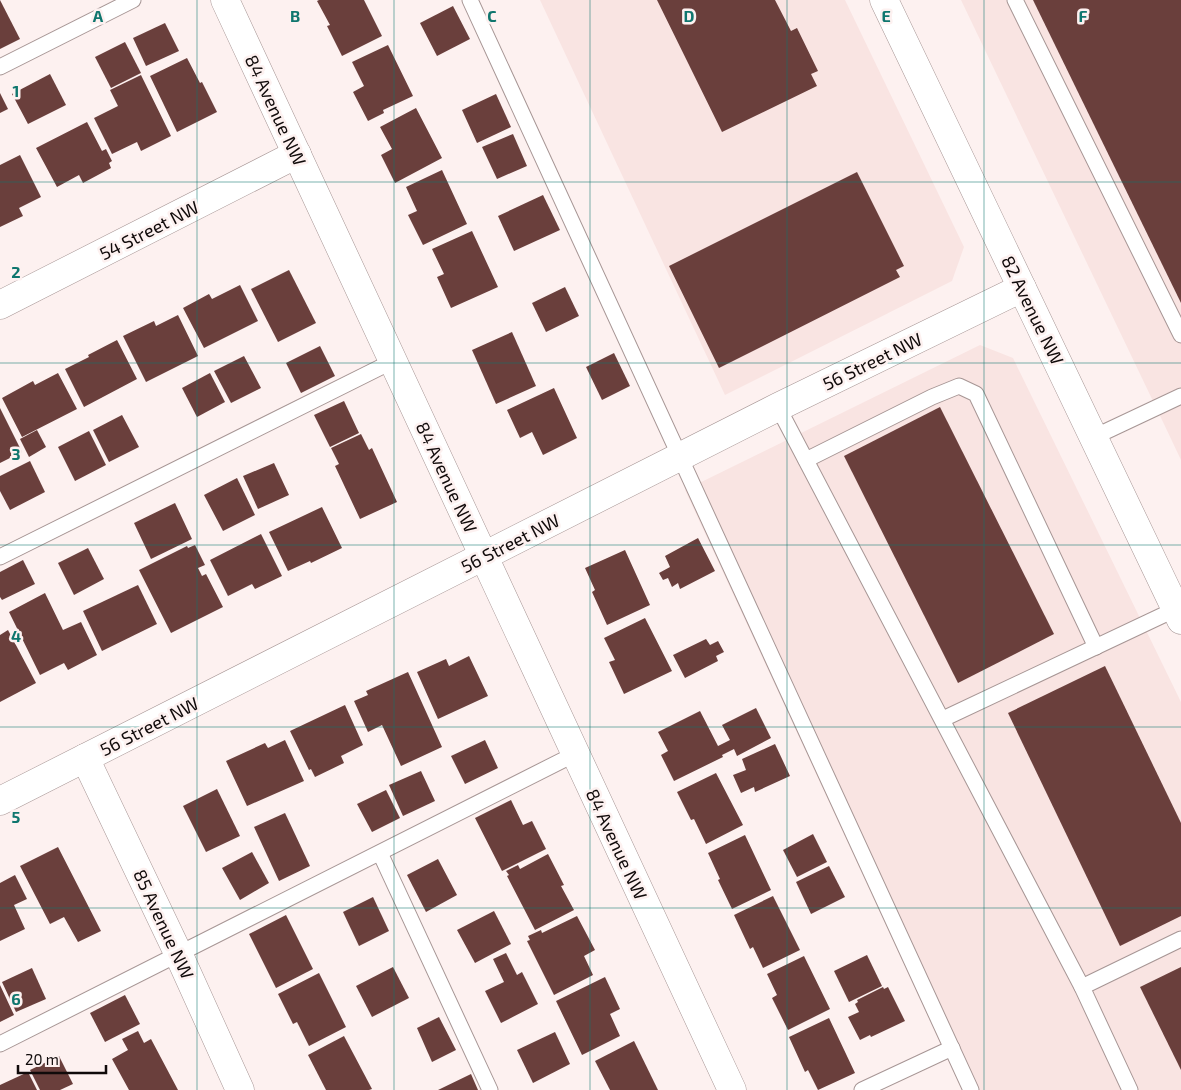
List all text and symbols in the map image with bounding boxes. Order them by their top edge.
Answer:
text: A [93,6,104,25]
text: B [290,6,300,25]
text: C [487,6,497,25]
text: D [684,6,695,25]
text: E [881,6,891,25]
text: F [1079,6,1088,25]
street label: 84 Avenue NW [241,51,311,169]
text: 1 [13,81,19,100]
street label: 54 Street NW [96,196,202,264]
street label: 82 Avenue NW [997,252,1069,368]
text: 2 [11,262,21,281]
street label: 56 Street NW [819,327,925,395]
street label: 84 Avenue NW [412,418,482,536]
text: 3 [11,444,21,463]
street label: 56 Street NW [457,509,563,577]
text: 4 [11,626,21,645]
street label: 56 Street NW [96,692,202,760]
street label: 84 Avenue NW [582,785,652,903]
text: 5 [12,807,21,826]
street label: 85 Avenue NW [129,866,199,982]
text: 6 [11,989,21,1008]
scale bar [18,1042,105,1074]
text: 20 m [25,1050,59,1068]

